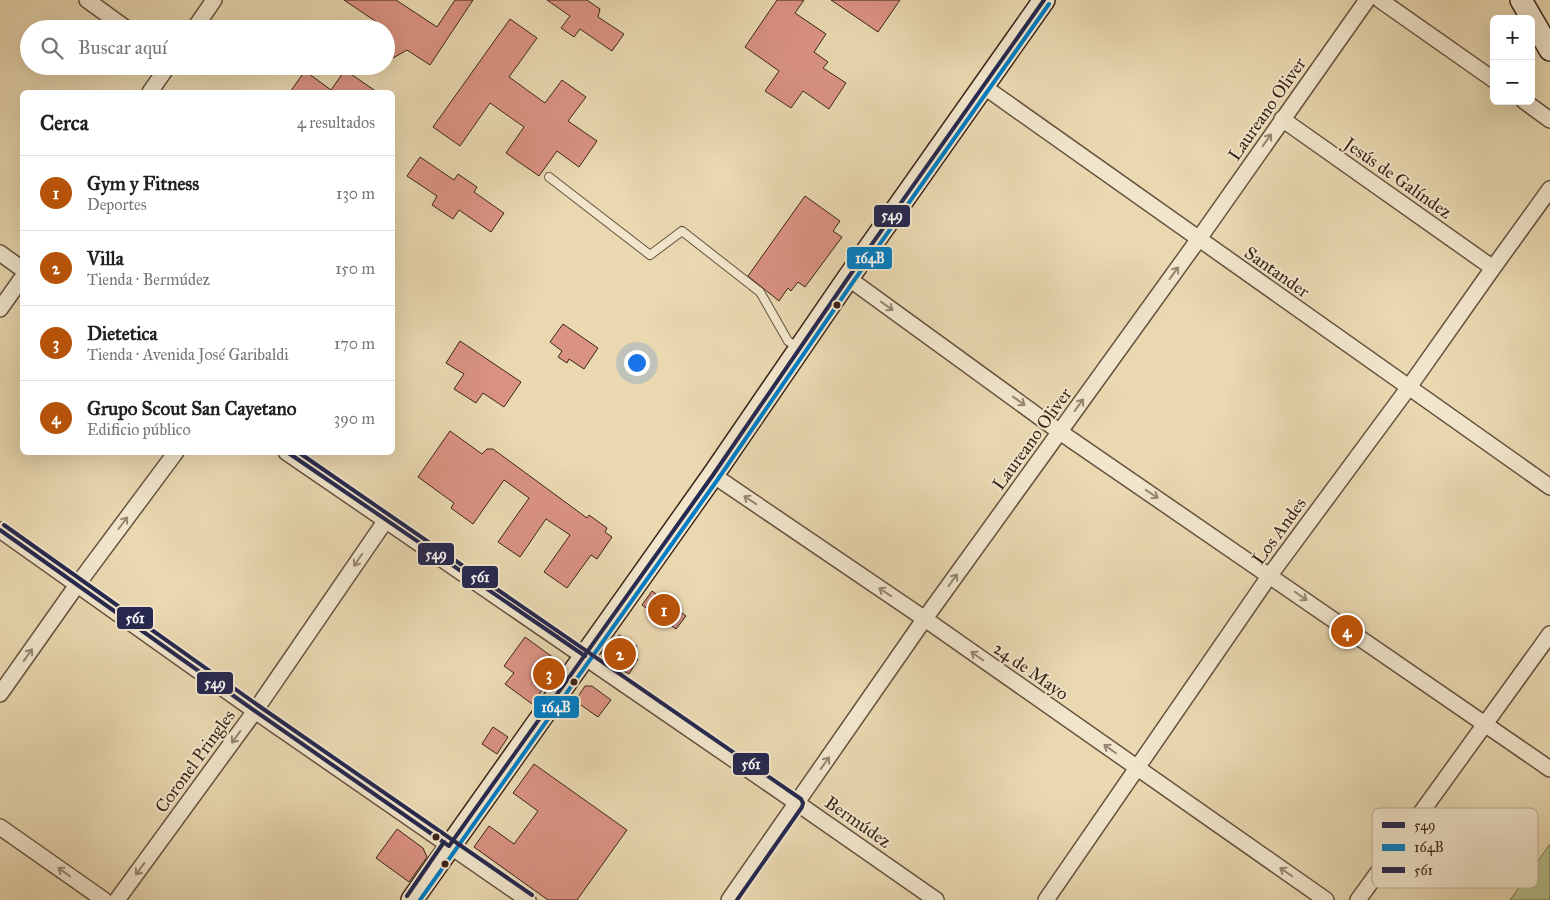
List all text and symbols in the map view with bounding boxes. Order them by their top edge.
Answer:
map controls [1490,15,1535,105]
button: + [1490,15,1535,60]
search box [20,20,395,75]
icon: search [38,34,66,62]
text: Buscar aquí [78,36,167,59]
street label: Laureano Oliver [1223,53,1311,165]
button: − [1490,60,1535,105]
text: Cerca [40,110,89,136]
text: 4 resultados [297,113,375,132]
street label: Jesús de Galíndez [1338,132,1456,224]
one-way arrow [1262,133,1272,147]
text: Gym y Fitness [87,172,199,195]
text: 1 [53,184,59,203]
text: 130 m [336,184,375,203]
text: Deportes [87,195,147,214]
line badge: 549 [873,204,911,228]
text: 549 [881,207,903,225]
street label: Santander [1240,242,1314,303]
line badge: 164B [846,246,893,270]
text: Villa [87,247,124,270]
text: 164B [855,250,885,268]
text: 2 [52,259,60,278]
text: 150 m [335,259,375,278]
one-way arrow [1169,266,1179,280]
text: Tienda · Bermúdez [87,270,210,289]
unlabelled marker [832,300,842,310]
one-way arrow [880,301,894,311]
text: Dietetica [87,322,158,345]
text: 3 [53,334,59,353]
text: 170 m [334,334,375,353]
text: Tienda · Avenida José Garibaldi [87,345,289,364]
your location [624,350,650,376]
street label: Laureano Oliver [988,383,1077,494]
one-way arrow [1012,396,1025,407]
text: Grupo Scout San Cayetano [87,397,297,420]
one-way arrow [1074,398,1084,412]
text: 4 [52,409,60,428]
text: 390 m [334,409,375,428]
text: Edificio público [87,420,191,439]
one-way arrow [1145,489,1159,499]
street label: Los Andes [1247,493,1311,569]
one-way arrow [744,495,758,505]
one-way arrow [118,516,128,530]
line badge: 549 [417,542,455,566]
text: 549 [425,546,447,564]
one-way arrow [353,553,363,567]
line badge: 561 [461,565,499,589]
text: 561 [470,569,490,586]
one-way arrow [948,574,959,587]
one-way arrow [878,587,892,597]
pin: 1 [648,591,680,629]
one-way arrow [1294,591,1308,601]
line badge: 561 [116,606,154,630]
text: 561 [125,610,145,627]
pin: 4 [1331,612,1363,650]
pin: 2 [604,635,636,673]
street label: 24 de Mayo [989,637,1073,705]
one-way arrow [23,648,33,662]
one-way arrow [970,651,984,661]
pin: 3 [533,655,565,693]
line badge: 549 [196,671,234,695]
text: 549 [204,675,226,693]
unlabelled marker [569,677,579,687]
line badge: 164B [533,695,580,719]
text: 164B [541,699,571,717]
street label: Coronel Pringles [150,705,241,817]
one-way arrow [230,730,241,743]
one-way arrow [1103,744,1117,754]
line badge: 561 [732,752,770,776]
text: 561 [741,756,761,773]
one-way arrow [820,756,830,770]
street label: Bermúdez [821,791,895,853]
legend [1372,808,1538,888]
text: 549 [1414,817,1435,834]
unlabelled marker [431,832,441,842]
text: 164B [1414,839,1444,856]
unlabelled marker [440,859,450,869]
one-way arrow [135,862,145,876]
text: 561 [1414,862,1434,879]
one-way arrow [57,867,71,877]
one-way arrow [1280,867,1294,877]

